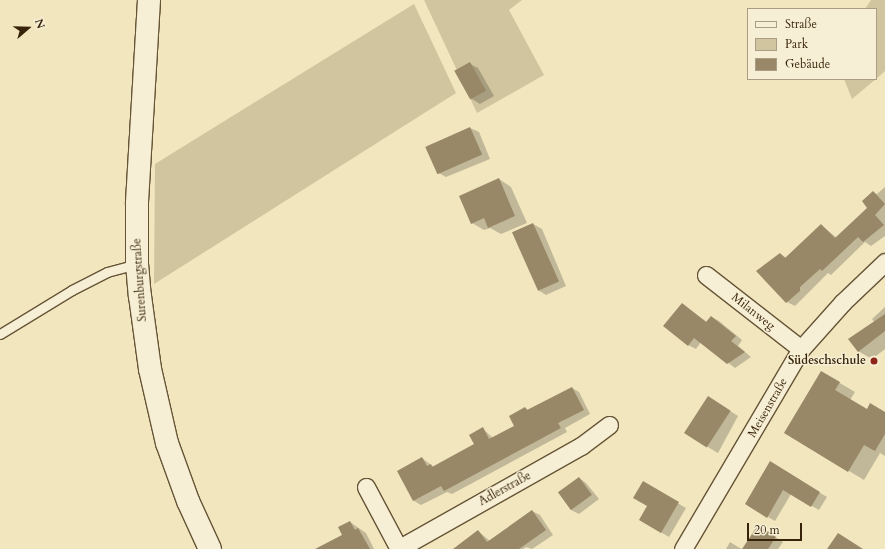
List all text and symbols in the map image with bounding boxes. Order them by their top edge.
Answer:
north arrow [8,8,48,48]
legend [747,8,877,80]
text: Straße [785,16,817,32]
text: N [31,17,48,31]
text: Park [785,36,808,52]
text: Gebäude [785,56,830,72]
street label: Surenburgstraße [130,238,150,322]
street label: Milanweg [728,290,778,334]
place label: Südeschschule [788,354,866,368]
marker: Südeschschule [869,356,879,366]
street label: Meisenstraße [745,376,791,440]
street label: Adlerstraße [476,469,534,509]
scale bar [749,515,804,541]
text: 20 m [754,522,780,538]

